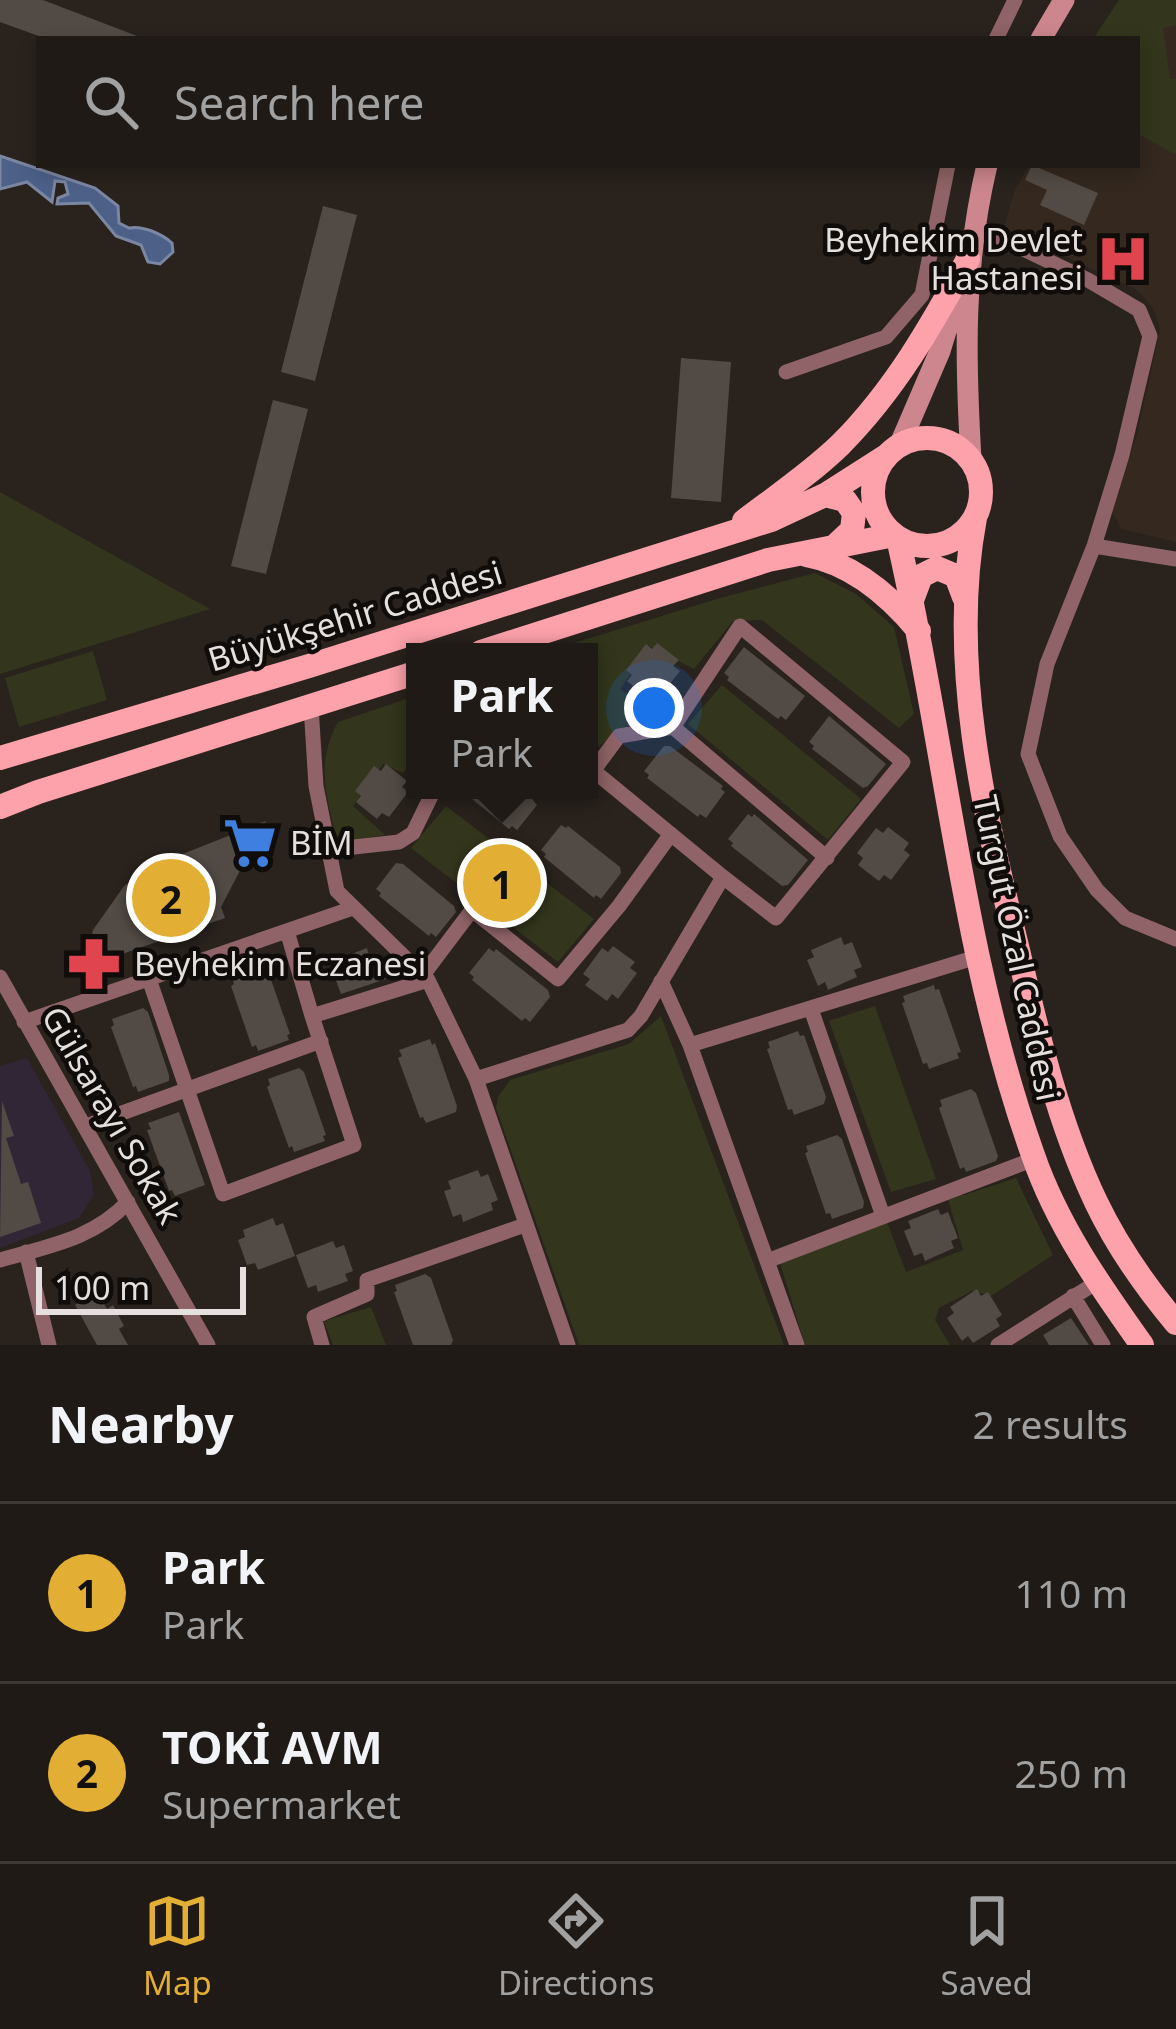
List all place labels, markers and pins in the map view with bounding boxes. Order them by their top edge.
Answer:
place label: Beyhekim Devlet Hastanesi [824,217,1083,300]
hospital icon: Beyhekim Devlet Hastanesi [1094,230,1152,288]
supermarket icon: BİM [221,814,279,872]
place label: BİM [290,820,353,865]
pin: 1 [463,838,541,928]
pin: 2 [132,853,210,943]
pharmacy icon: Beyhekim Eczanesi [65,935,123,993]
place label: Beyhekim Eczanesi [134,941,426,986]

